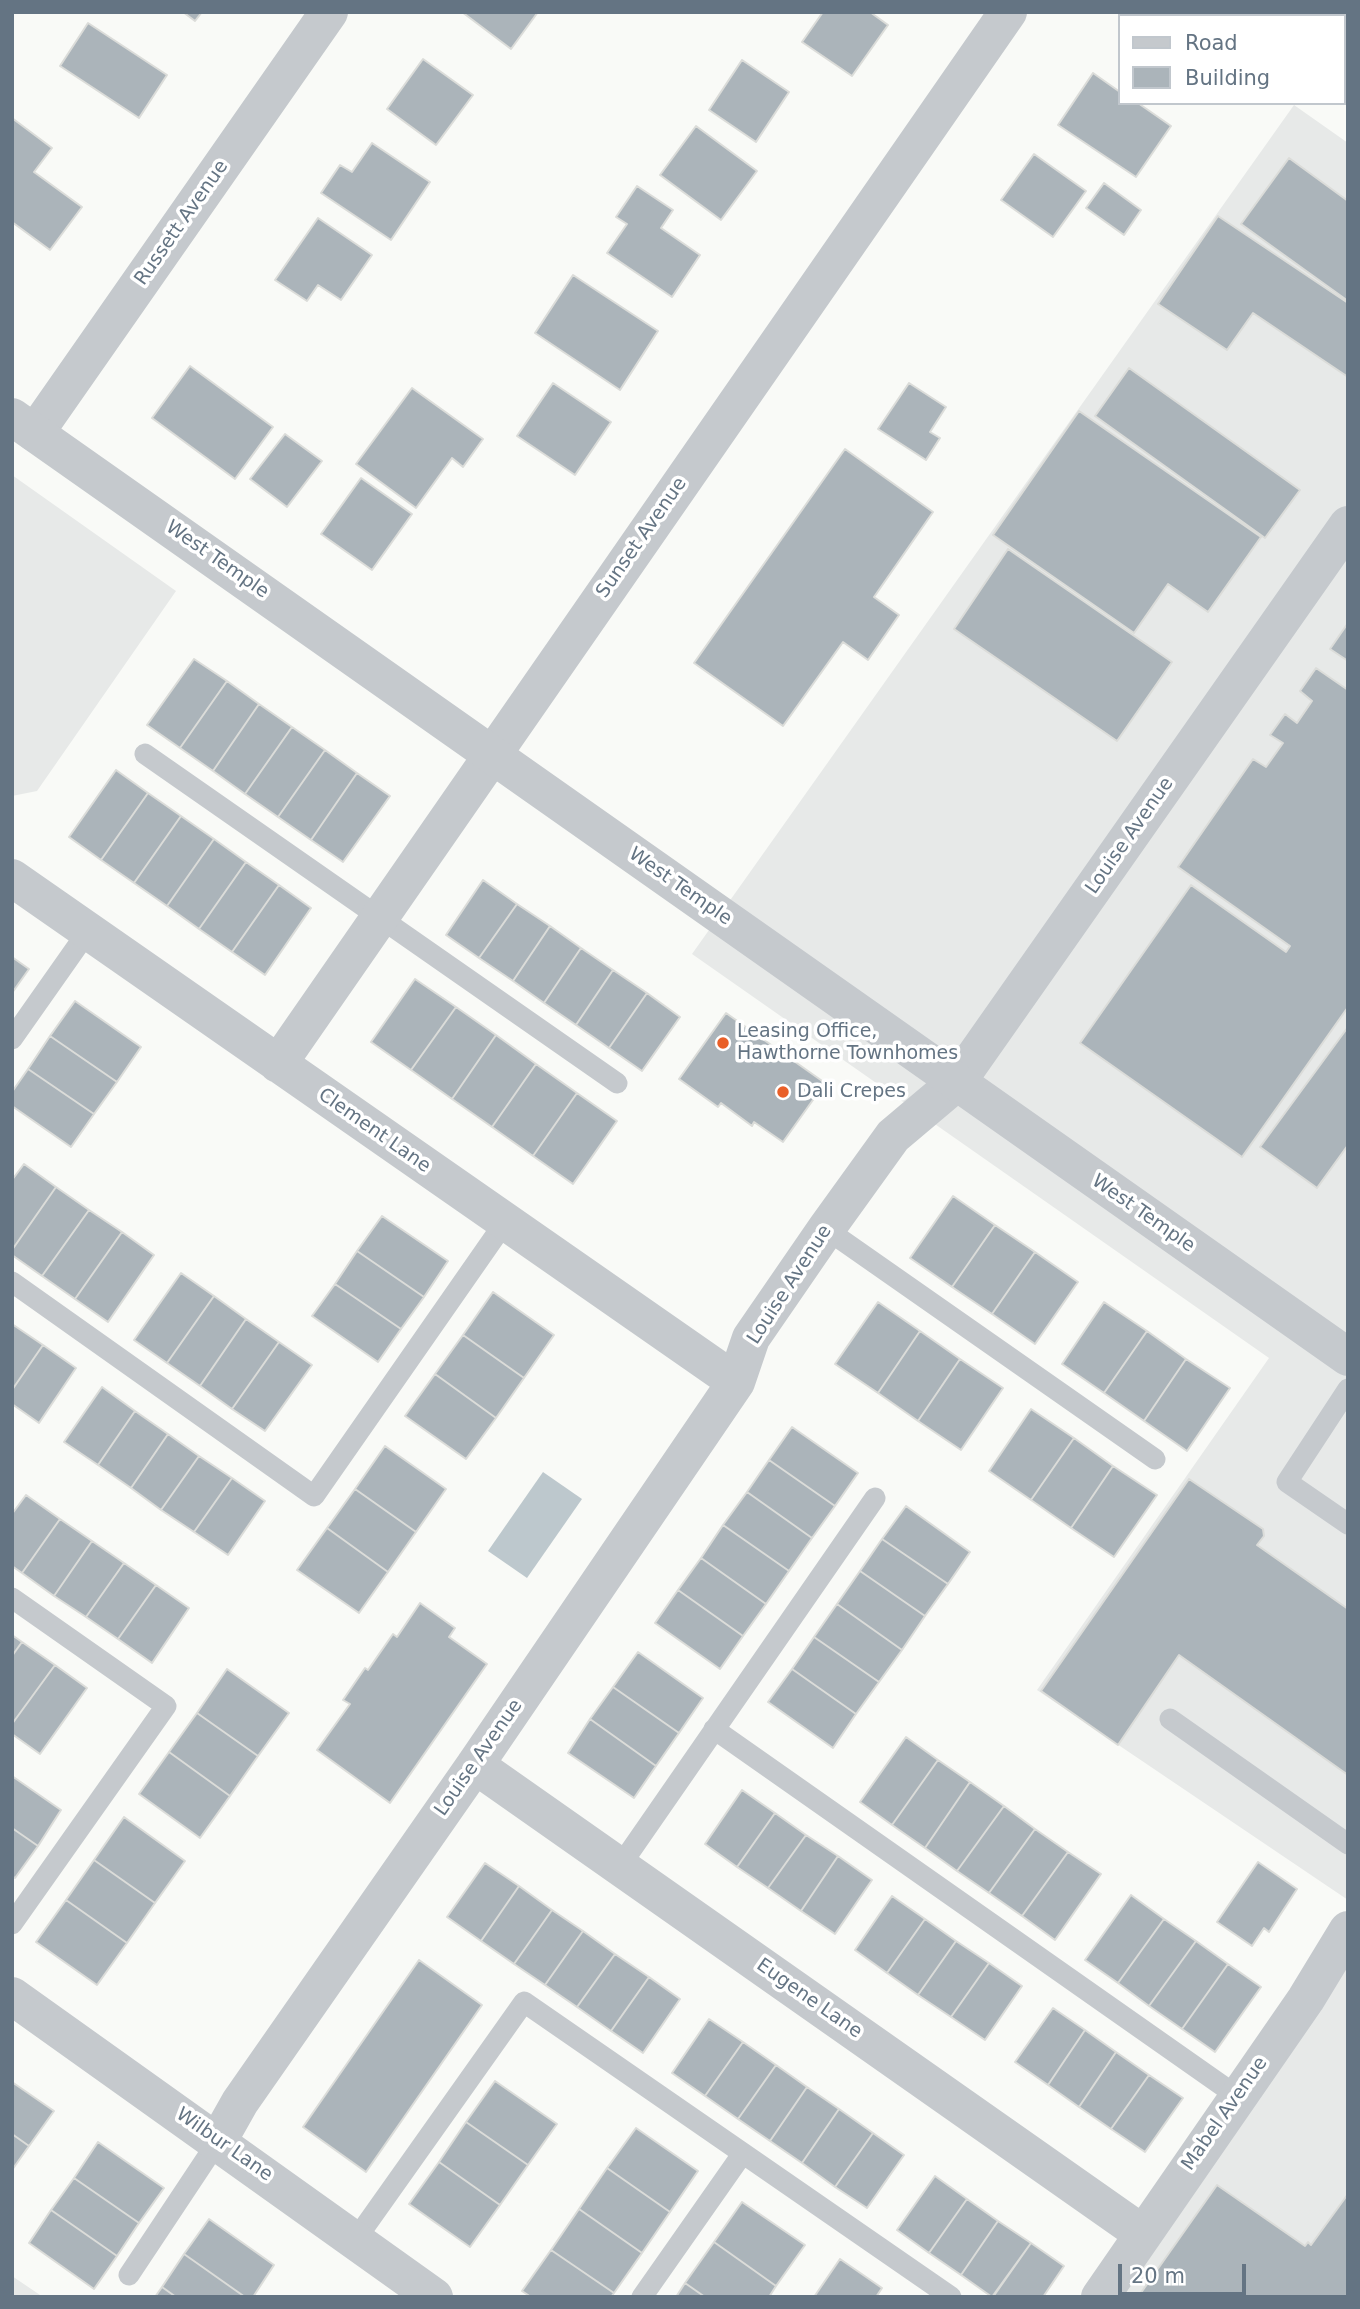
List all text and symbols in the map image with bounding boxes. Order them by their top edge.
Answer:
legend [1118,14,1346,105]
text: Road [1185,31,1238,55]
text: Building [1185,66,1270,90]
street label: Russett Avenue [130,156,234,290]
street label: Sunset Avenue [592,473,692,603]
street label: West Temple [161,516,273,604]
street label: Louise Avenue [1081,773,1179,899]
street label: West Temple [624,843,736,931]
place label: Leasing Office, Hawthorne Townhomes [737,1021,958,1065]
marker: Leasing Office, Hawthorne Townhomes [715,1035,731,1051]
place label: Dali Crepes [797,1081,906,1103]
street label: Clement Lane [313,1084,435,1178]
marker: Dali Crepes [775,1084,791,1100]
street label: West Temple [1087,1170,1199,1258]
street label: Louise Avenue [743,1221,837,1349]
street label: Louise Avenue [430,1695,528,1821]
street label: Eugene Lane [752,1954,866,2044]
street label: Mabel Avenue [1177,2053,1273,2175]
street label: Wilbur Lane [171,2103,277,2187]
scale bar [1122,2250,1250,2294]
text: 20 m [1131,2264,1185,2288]

